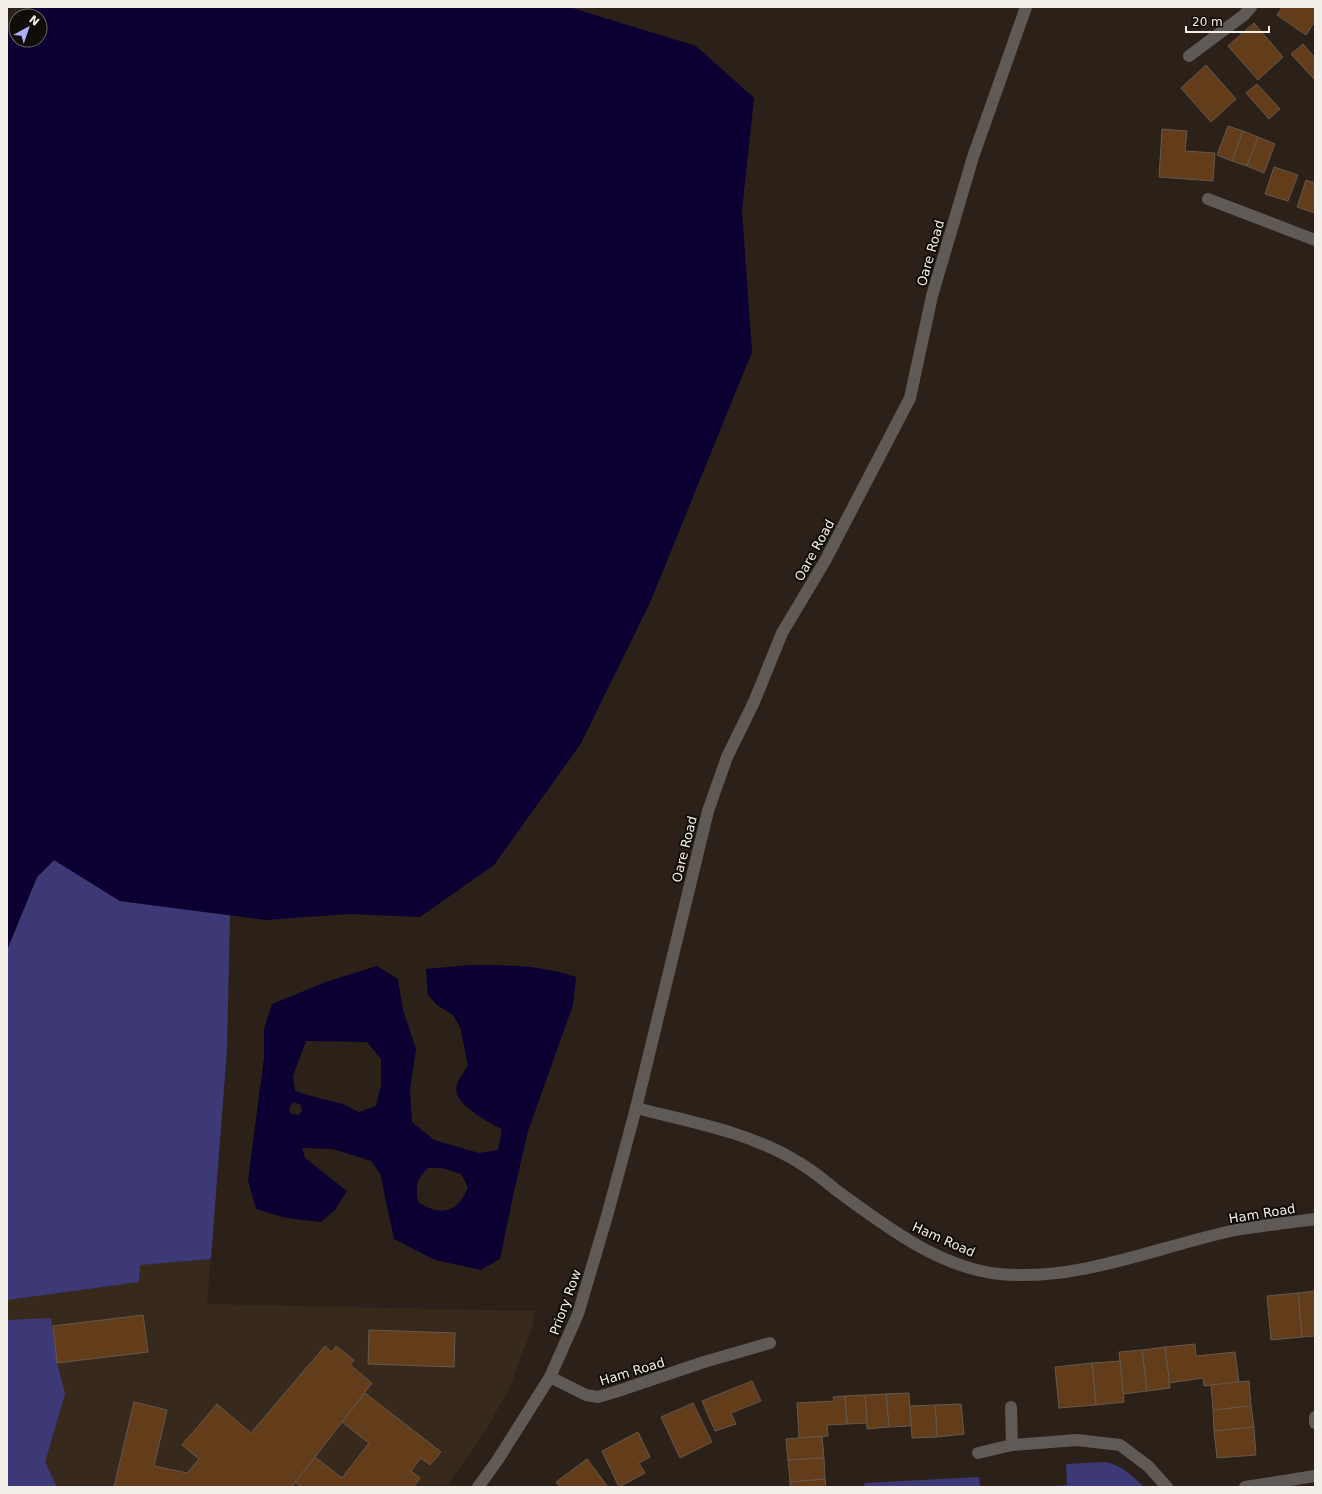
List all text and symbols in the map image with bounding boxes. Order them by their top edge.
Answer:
north arrow [8,8,48,48]
scale bar [1186,8,1269,34]
text: N [26,13,42,29]
text: 20 m [1192,15,1223,29]
street label: Oare Road [914,218,947,288]
street label: Oare Road [791,517,837,584]
street label: Oare Road [669,814,700,884]
street label: Ham Road [1228,1201,1296,1226]
street label: Ham Road [910,1219,978,1260]
street label: Priory Row [547,1267,584,1337]
street label: Ham Road [598,1354,666,1388]

